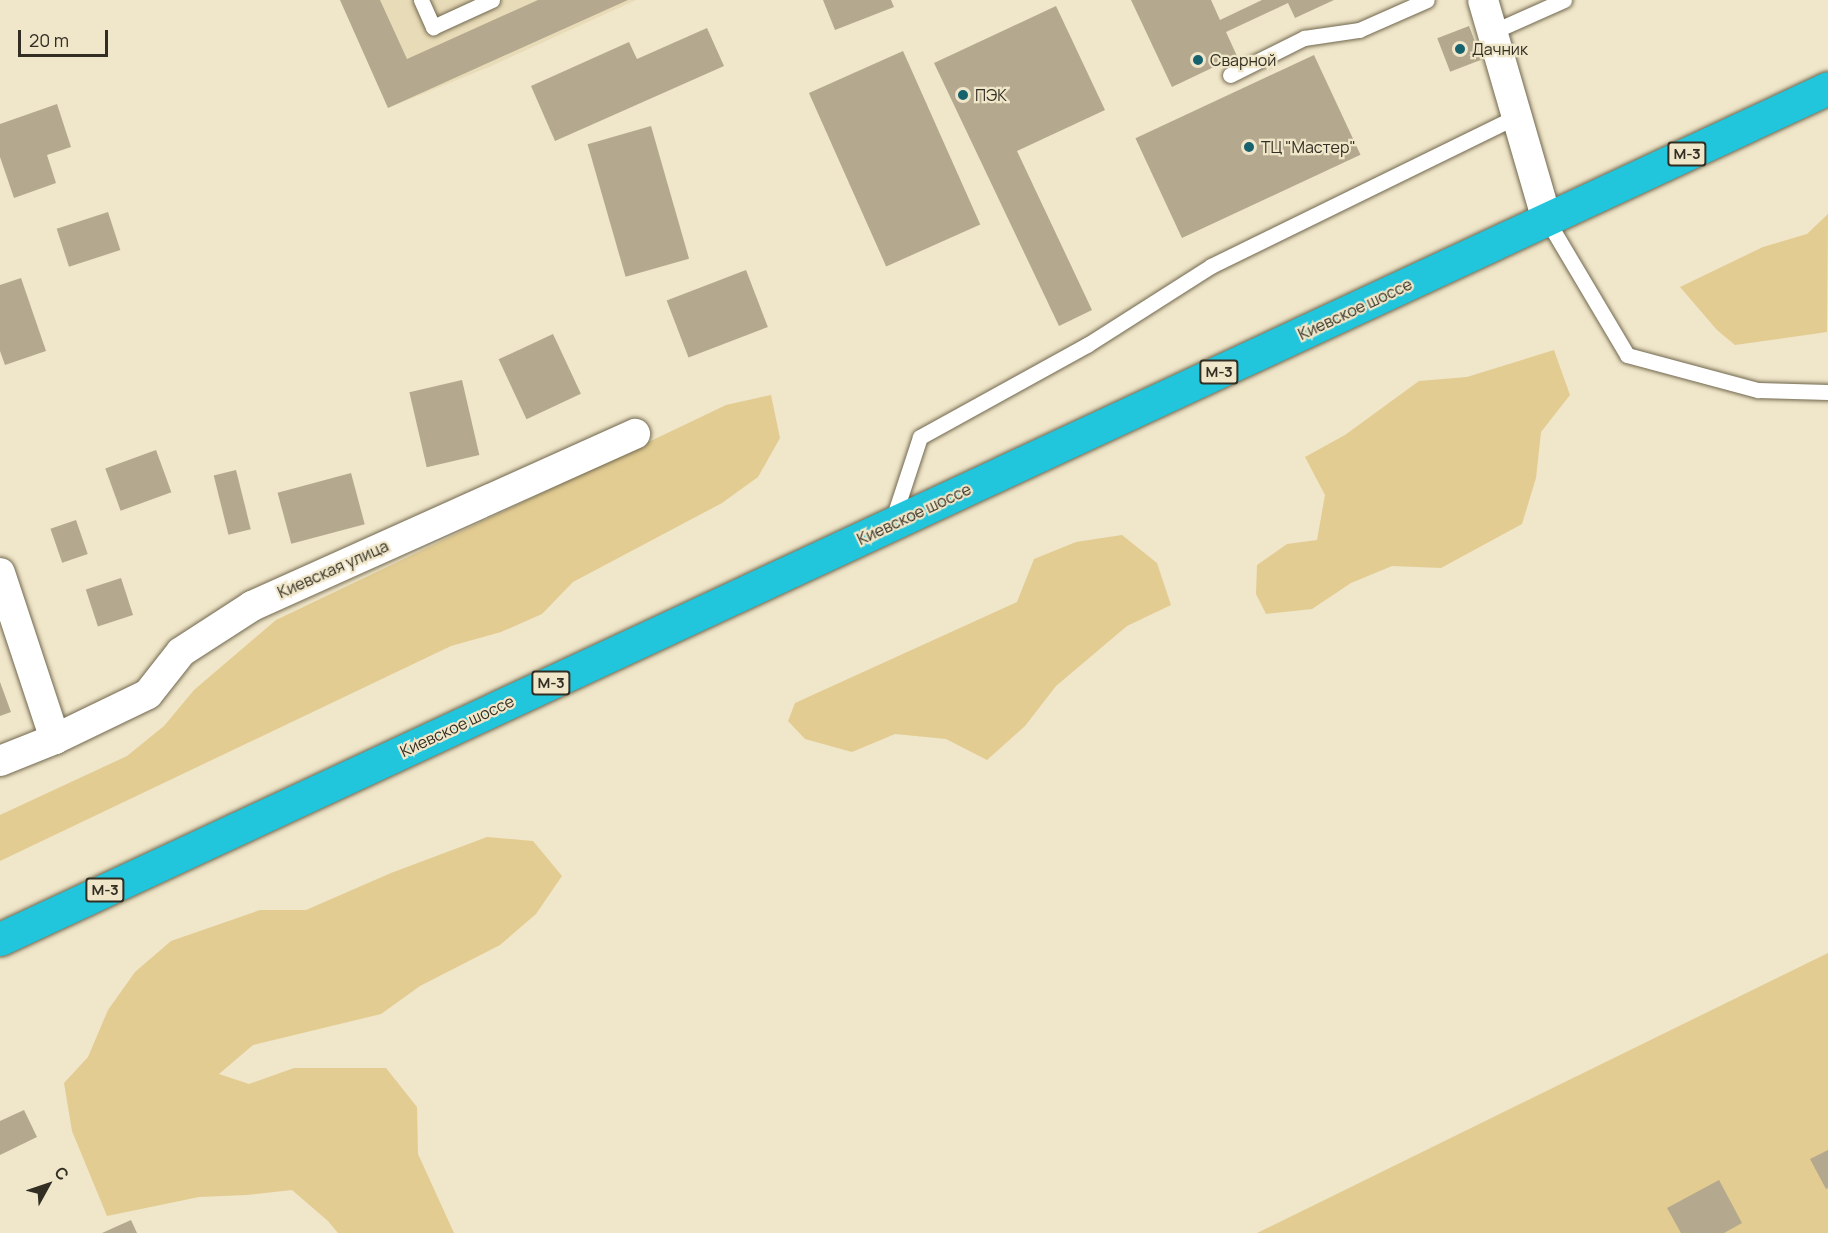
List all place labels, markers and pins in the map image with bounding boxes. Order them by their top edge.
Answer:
place label: Дачник [1472,39,1528,59]
marker: Дачник [1453,42,1467,56]
place label: Сварной [1210,50,1276,70]
marker: Сварной [1191,53,1205,67]
place label: ПЭК [975,85,1007,105]
marker: ПЭК [956,88,970,102]
place label: ТЦ "Мастер" [1261,137,1356,157]
marker: ТЦ "Мастер" [1242,140,1256,154]

